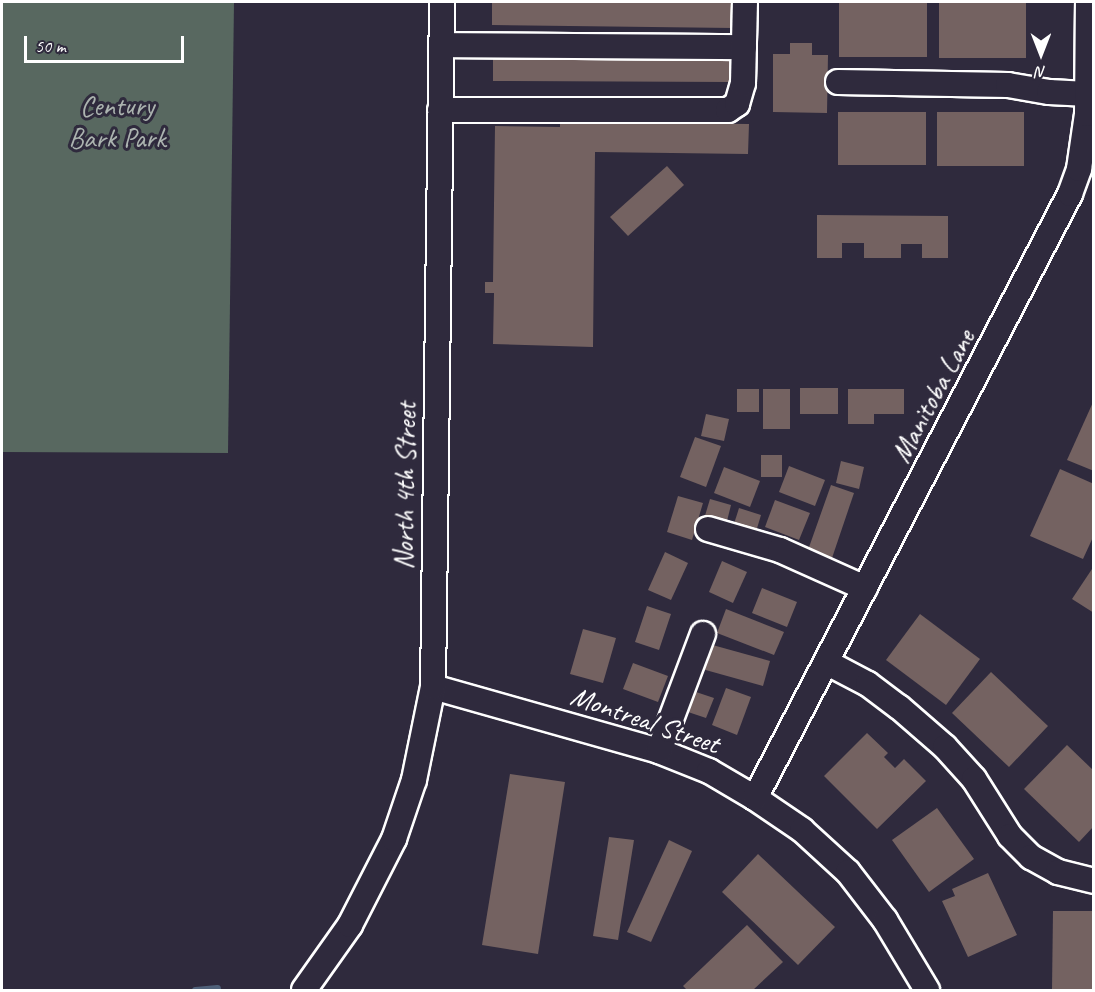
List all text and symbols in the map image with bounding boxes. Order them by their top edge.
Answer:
scale bar [27,24,188,62]
north arrow [1011,24,1071,84]
text: 50 m [35,35,66,57]
text: N [1036,62,1046,82]
park label: Century Bark Park [68,89,166,155]
street label: Manitoba Lane [884,323,982,469]
street label: North 4th Street [387,402,423,570]
street label: Montreal Street [566,679,724,761]

